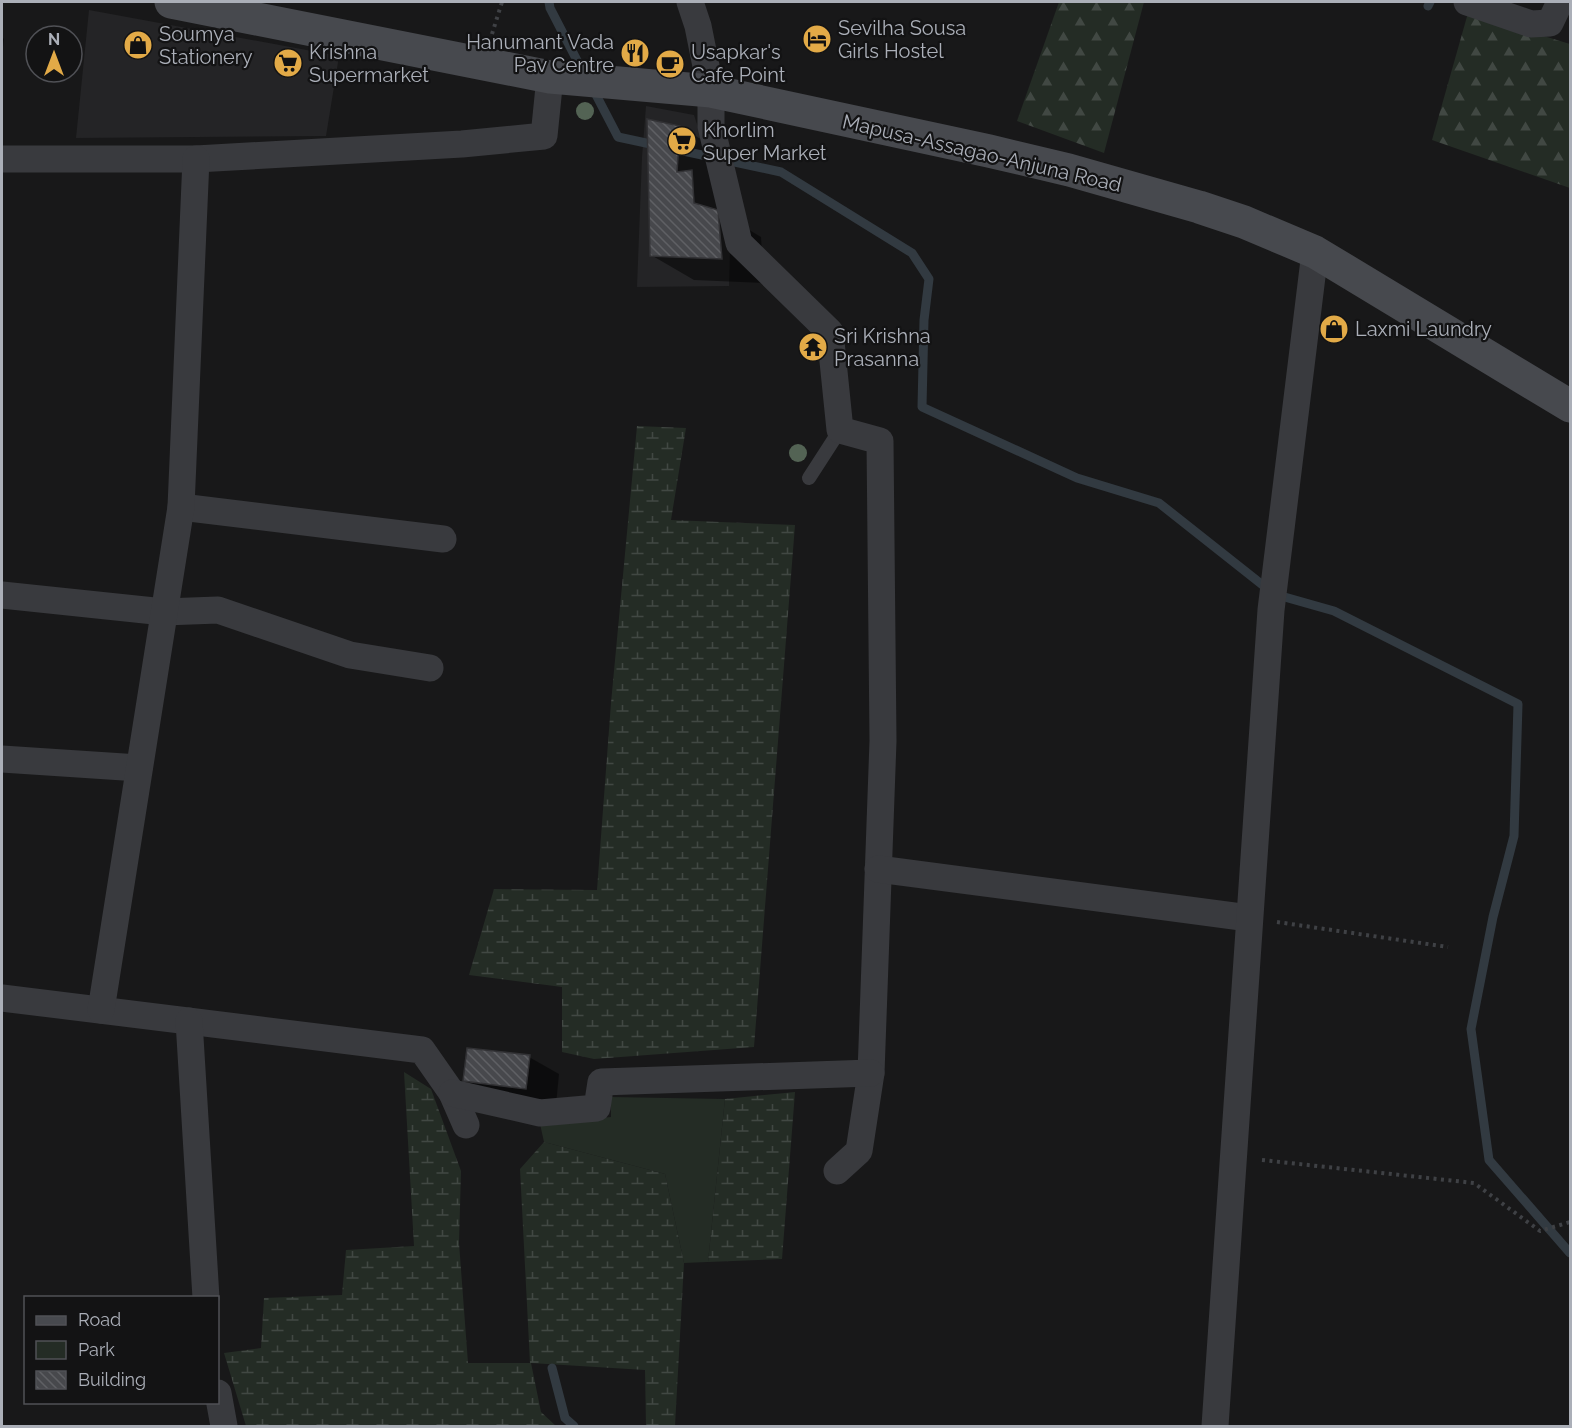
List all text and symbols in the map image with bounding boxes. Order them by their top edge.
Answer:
place label: Sevilha Sousa Girls Hostel [838,16,966,63]
place label: Soumya Stationery [159,22,253,69]
hotel icon: Sevilha Sousa Girls Hostel [801,23,833,55]
north arrow [24,24,84,84]
shop icon: Soumya Stationery [122,29,154,61]
text: N [48,30,60,49]
place label: Hanumant Vada Pav Centre [466,30,614,77]
restaurant icon: Hanumant Vada Pav Centre [619,37,651,69]
place label: Krishna Supermarket [309,40,429,87]
place label: Usapkar's Cafe Point [691,40,786,87]
supermarket icon: Krishna Supermarket [272,47,304,79]
cafe icon: Usapkar's Cafe Point [654,48,686,80]
street label: Mapusa-Assagao-Anjuna Road [840,109,1124,197]
place label: Khorlim Super Market [703,118,827,165]
supermarket icon: Khorlim Super Market [666,125,698,157]
shop icon: Laxmi Laundry [1318,313,1350,345]
place label: Laxmi Laundry [1355,317,1492,341]
place label: Sri Krishna Prasanna [834,324,931,371]
temple icon: Sri Krishna Prasanna [797,331,829,363]
legend [24,1296,219,1404]
text: Road [78,1309,121,1330]
text: Park [78,1339,115,1360]
text: Building [78,1369,146,1390]

